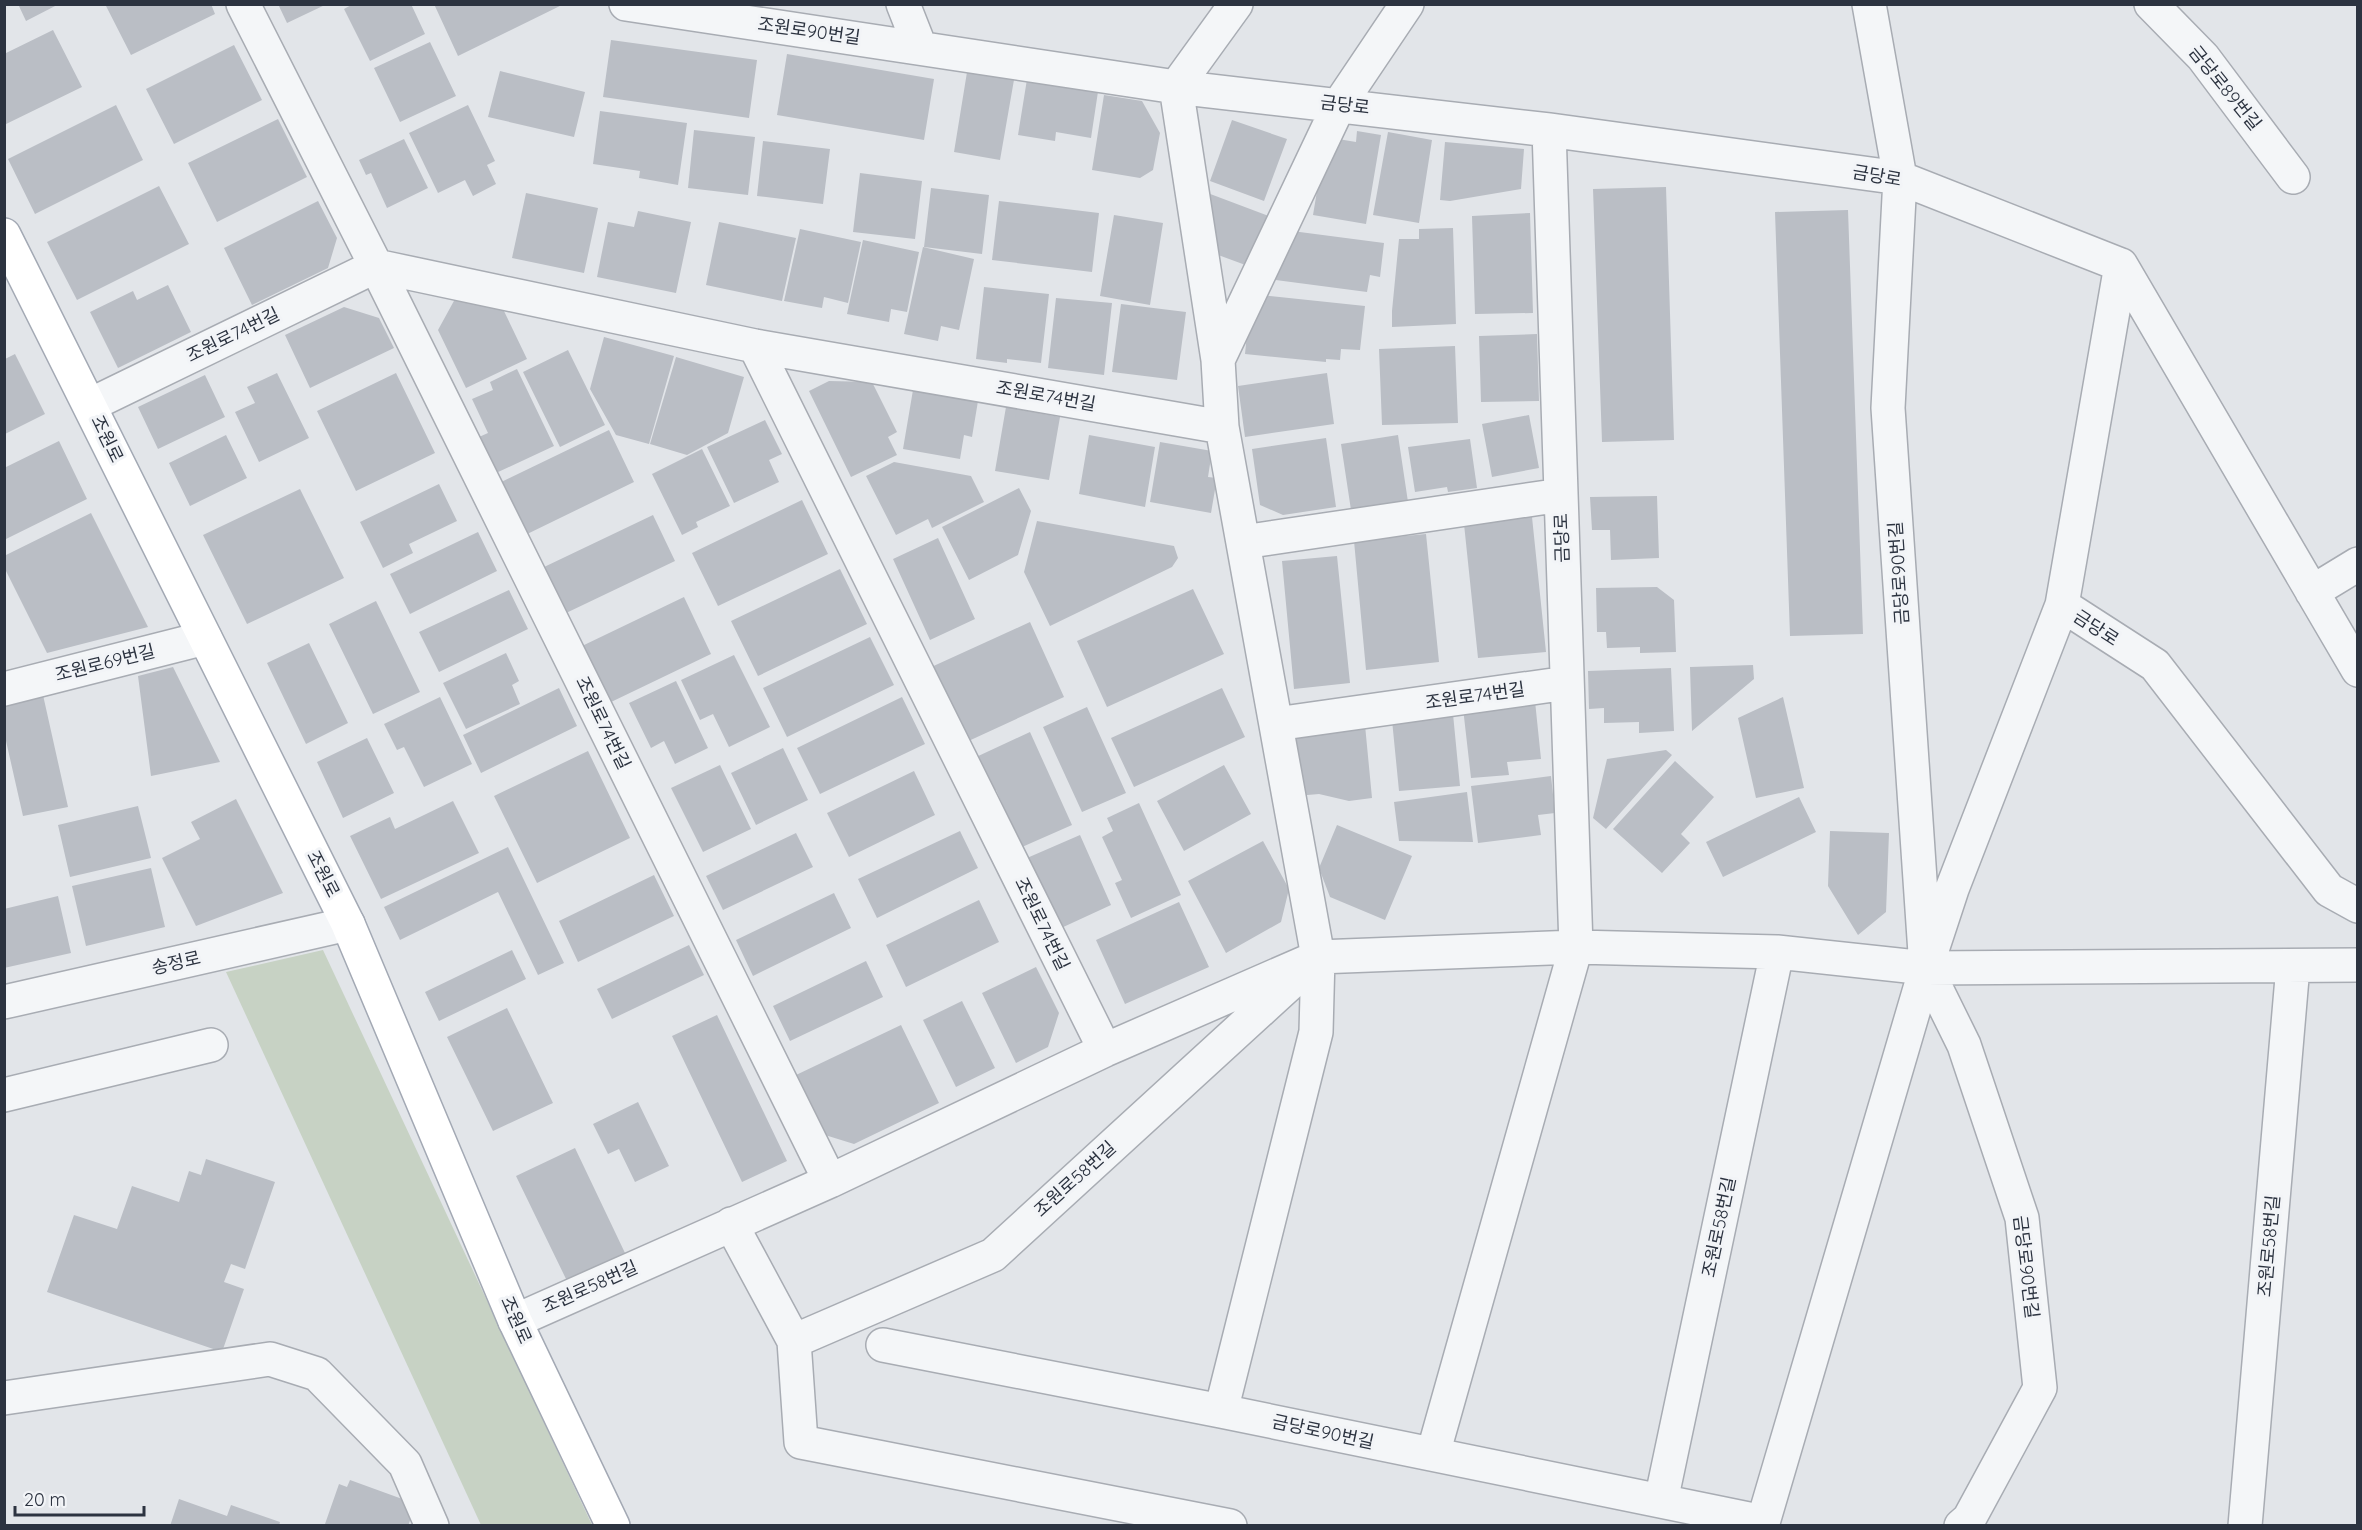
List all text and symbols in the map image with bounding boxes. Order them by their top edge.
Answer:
street label: 조원로90번길 [756,12,862,49]
street label: 금당로89번길 [2184,41,2267,135]
street label: 금당로 [1319,90,1371,119]
street label: 금당로 [1851,160,1904,191]
street label: 조원로74번길 [182,302,283,367]
street label: 조원로74번길 [994,375,1098,416]
street label: 조원로 [86,411,129,466]
street label: 금당로 [1549,513,1574,563]
street label: 금당로90번길 [1883,521,1914,625]
street label: 금당로 [2069,604,2123,651]
street label: 조원로69번길 [52,639,157,686]
street label: 조원로74번길 [571,672,636,773]
street label: 조원로74번길 [1423,677,1526,714]
street label: 조원로 [302,846,345,901]
street label: 조원로74번길 [1010,873,1075,974]
street label: 송정로 [149,946,203,979]
street label: 조원로58번길 [1029,1136,1120,1221]
street label: 조원로58번길 [1697,1174,1740,1279]
street label: 조원로58번길 [2253,1194,2284,1298]
street label: 금당로90번길 [2009,1214,2044,1320]
street label: 조원로58번길 [538,1255,641,1318]
street label: 조원로 [496,1292,537,1347]
street label: 금당로90번길 [1270,1409,1376,1454]
scale bar [15,1479,144,1517]
text: 20 m [24,1488,66,1511]

